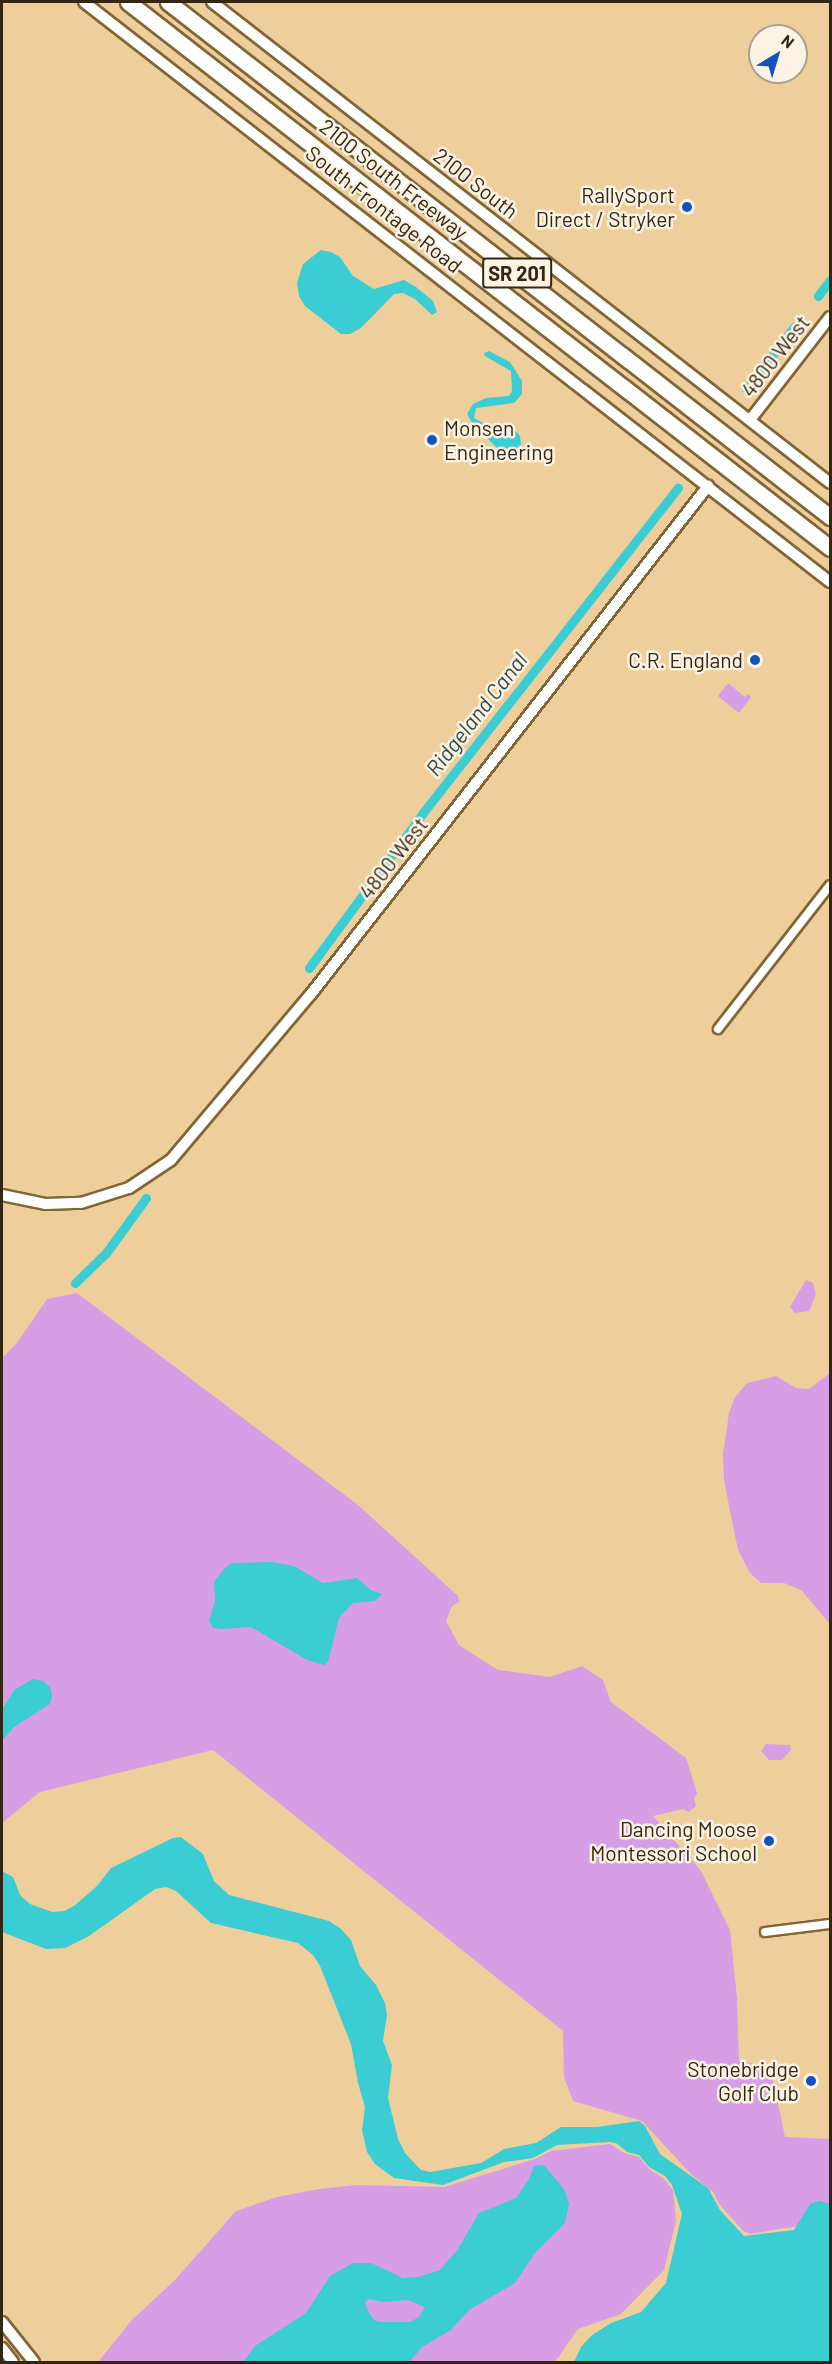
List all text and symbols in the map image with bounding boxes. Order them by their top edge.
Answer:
north arrow [748,24,808,84]
text: N [778,30,798,52]
street label: 2100 South Freeway [315,113,473,245]
street label: South Frontage Road [301,140,467,278]
street label: 2100 South [429,142,523,224]
place label: RallySport Direct / Stryker [536,182,675,232]
marker: RallySport Direct / Stryker [680,200,694,214]
road number: SR 201 [481,256,553,290]
street label: 4800 West [735,310,815,402]
place label: Monsen Engineering [444,415,554,465]
marker: Monsen Engineering [425,433,439,447]
water label: Ridgeland Canal [420,647,532,781]
place label: C.R. England [628,647,743,673]
marker: C.R. England [748,653,762,667]
street label: 4800 West [353,812,433,904]
place label: Dancing Moose Montessori School [590,1816,757,1866]
marker: Dancing Moose Montessori School [762,1834,776,1848]
place label: Stonebridge Golf Club [687,2056,799,2106]
marker: Stonebridge Golf Club [804,2074,818,2088]

